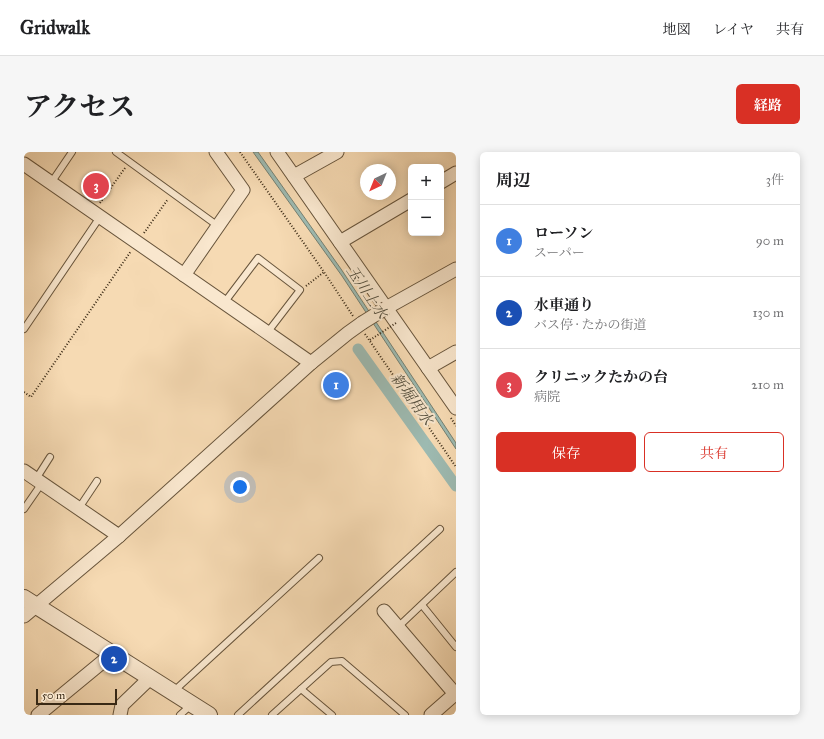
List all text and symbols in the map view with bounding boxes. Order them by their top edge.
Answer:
text: Gridwalk [20,16,90,39]
text: 地図 [663,21,691,38]
text: レイヤ [713,21,754,38]
text: 共有 [776,21,804,38]
button: 経路 [736,84,800,124]
text: アクセス [24,89,135,124]
north arrow [360,164,396,200]
map controls [408,164,444,236]
button: + [408,164,444,200]
text: 周辺 [496,170,530,191]
pin: 3 [83,171,109,201]
text: 3件 [766,172,784,188]
button: − [408,200,444,236]
text: ローソン [534,224,593,242]
text: 1 [506,233,512,249]
text: 90 m [756,233,784,249]
text: スーパー [534,245,585,261]
water label: 玉川上水 [343,262,392,324]
text: 水車通り [534,296,594,314]
text: 2 [506,305,512,321]
text: 130 m [752,305,784,321]
text: バス停 · たかの街道 [534,317,646,333]
text: クリニックたかの台 [534,368,668,386]
water label: 新堀用水 [387,369,438,430]
pin: 1 [323,370,349,400]
text: 3 [506,377,512,393]
text: 210 m [751,377,784,393]
text: 病院 [534,389,560,405]
button: 保存 [496,432,636,472]
button: 共有 [644,432,784,472]
your location [230,477,250,497]
pin: 2 [101,644,127,674]
scale bar [36,687,117,706]
text: 50 m [42,689,65,702]

